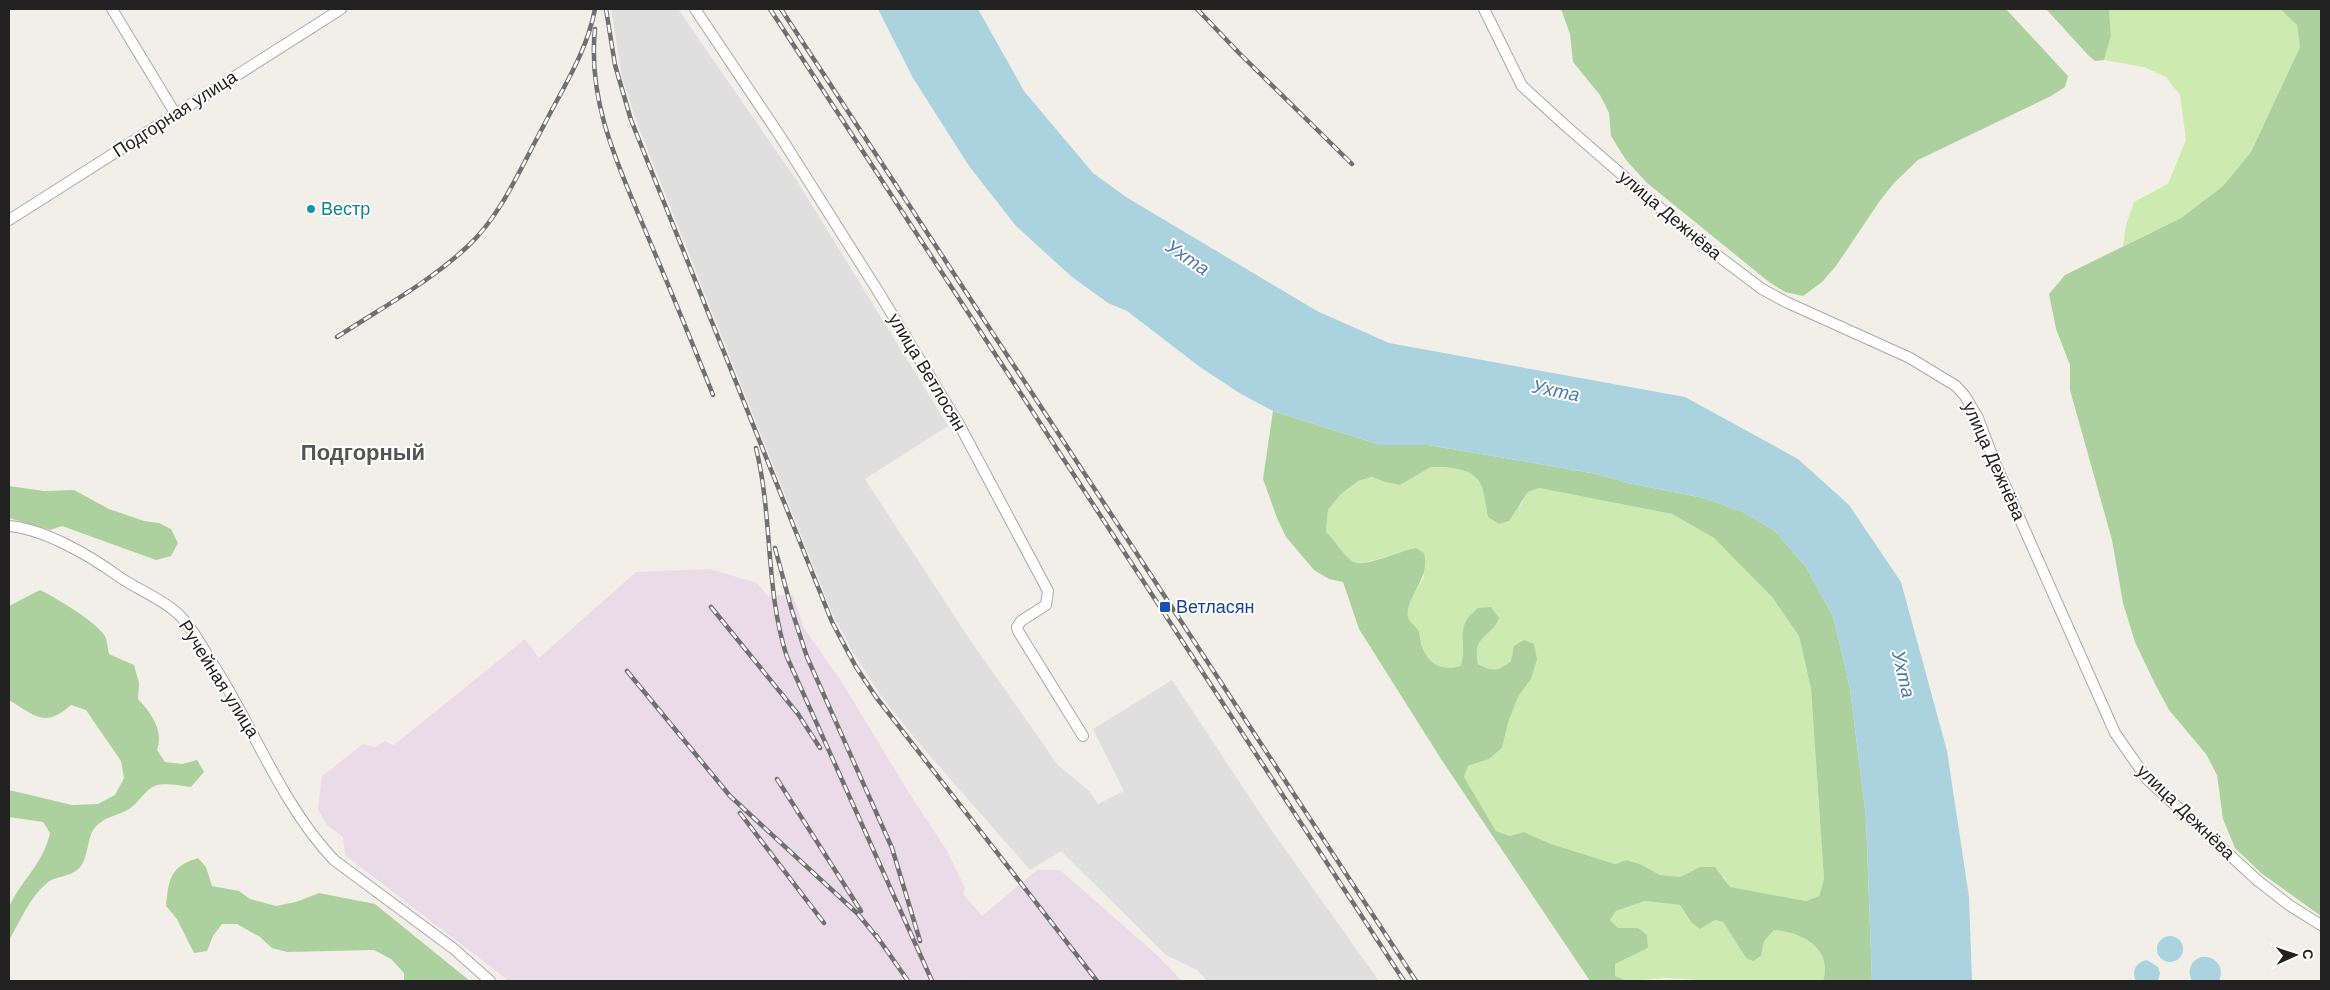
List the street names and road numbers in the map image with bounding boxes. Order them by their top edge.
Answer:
street label: Подгорная улица [109,66,241,161]
street label: улица Дежнёва [1615,166,1726,264]
street label: улица Ветлосян [884,310,970,434]
street label: улица Дежнёва [1959,399,2030,524]
street label: Ручейная улица [175,617,264,742]
street label: улица Дежнёва [2133,760,2240,864]

